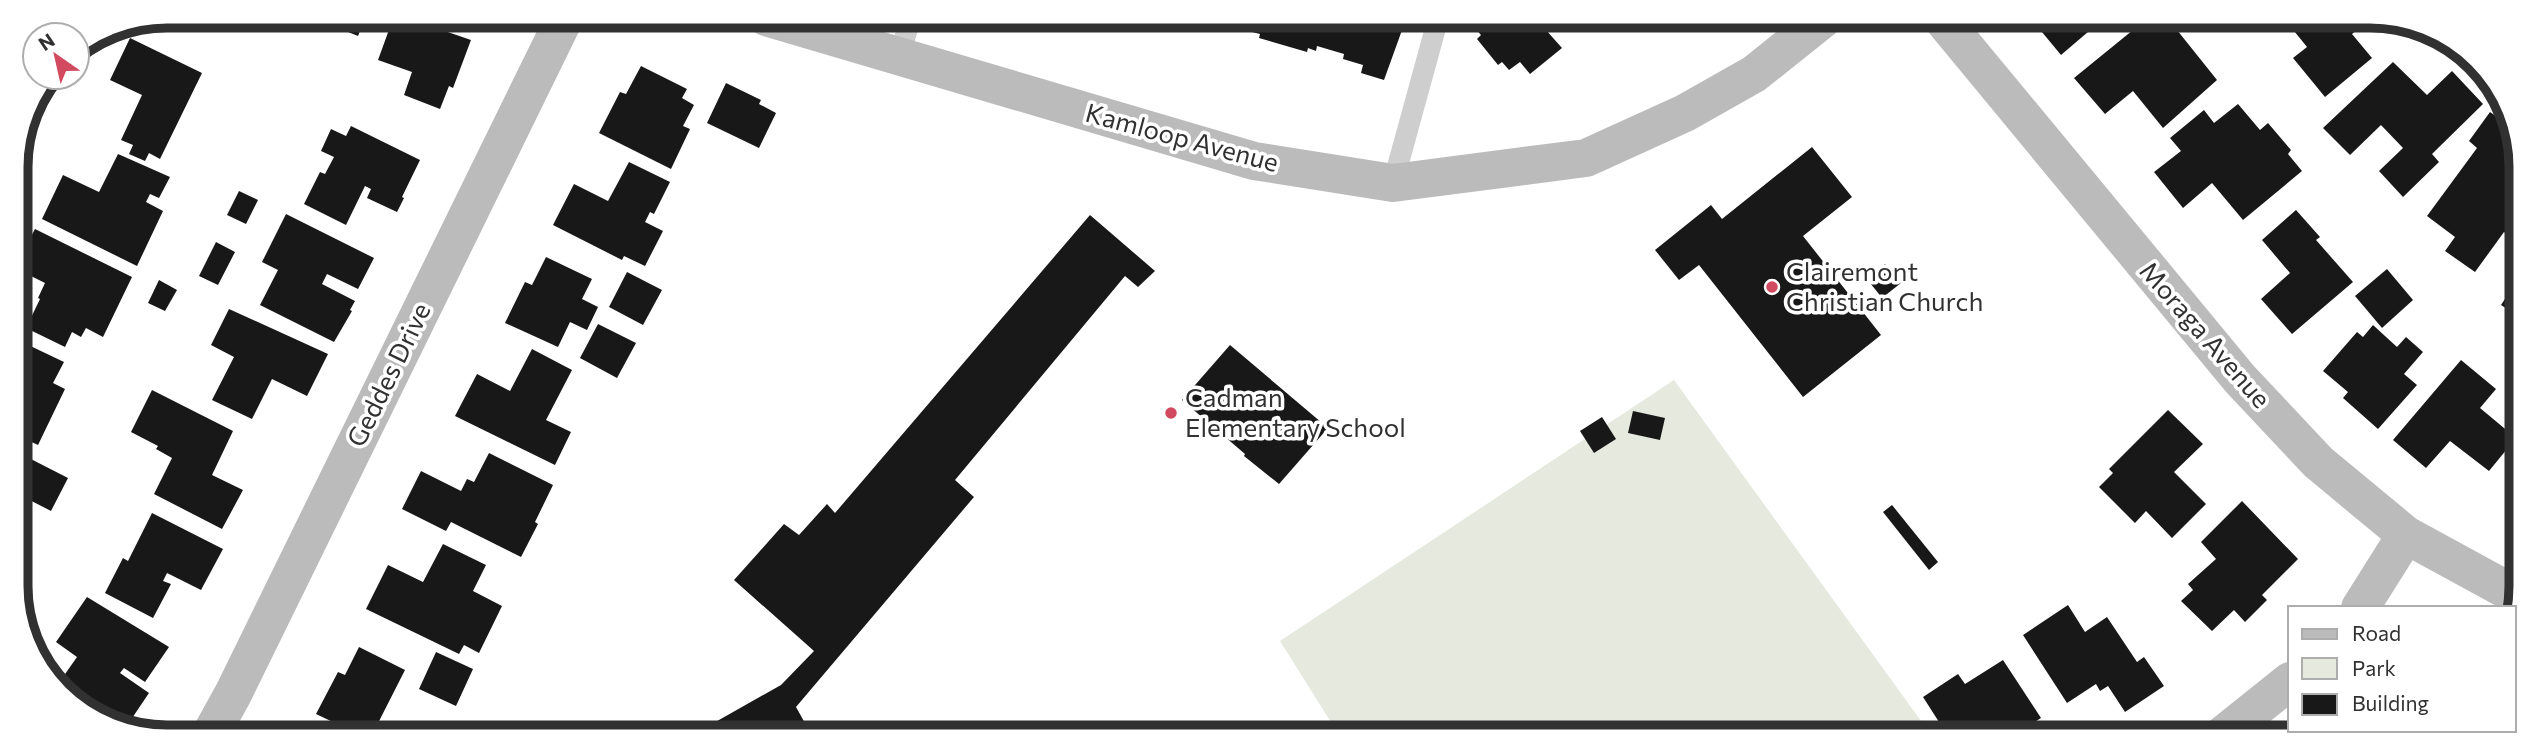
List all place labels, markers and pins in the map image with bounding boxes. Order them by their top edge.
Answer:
place label: Clairemont Christian Church [1786,255,1983,316]
marker: Clairemont Christian Church [1764,279,1780,295]
place label: Cadman Elementary School [1185,381,1406,442]
marker: Cadman Elementary School [1163,405,1179,421]

